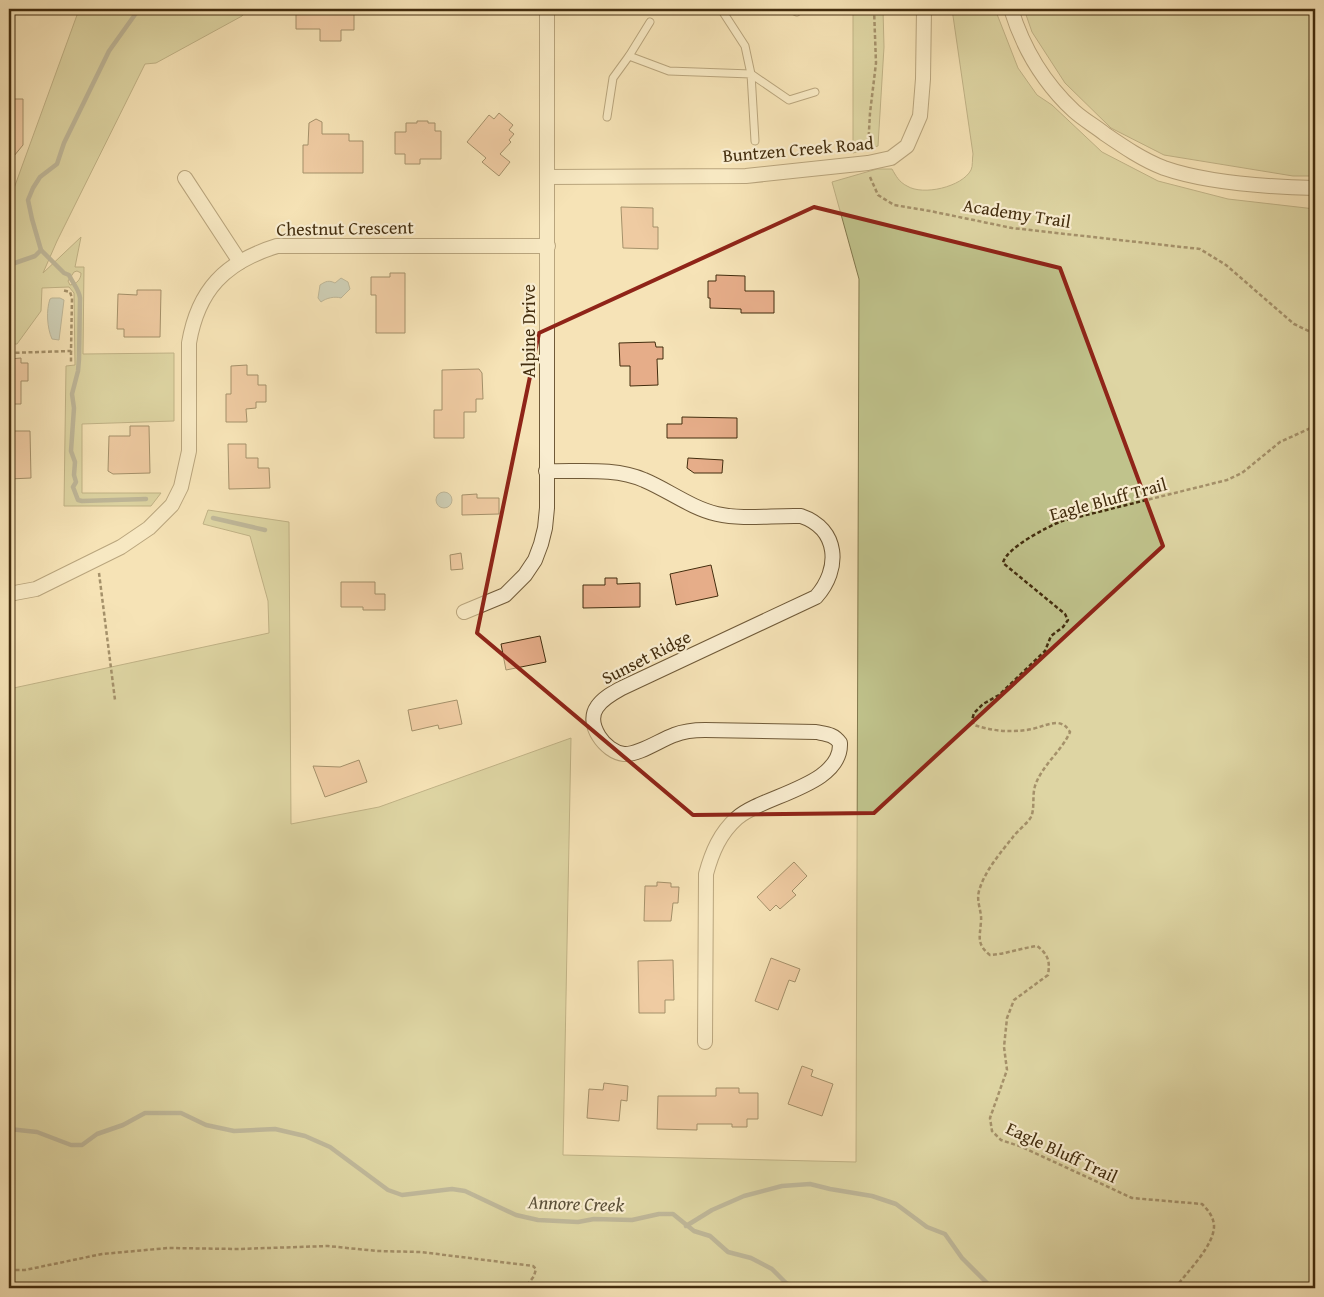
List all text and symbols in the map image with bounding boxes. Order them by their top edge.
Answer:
street label: Buntzen Creek Road [721,129,875,169]
street label: Academy Trail [961,191,1073,235]
street label: Chestnut Crescent [276,213,415,243]
street label: Alpine Drive [515,284,542,378]
street label: Eagle Bluff Trail [1046,470,1170,528]
street label: Sunset Ridge [597,623,695,691]
street label: Eagle Bluff Trail [1002,1114,1122,1190]
water label: Annore Creek [526,1187,625,1219]

